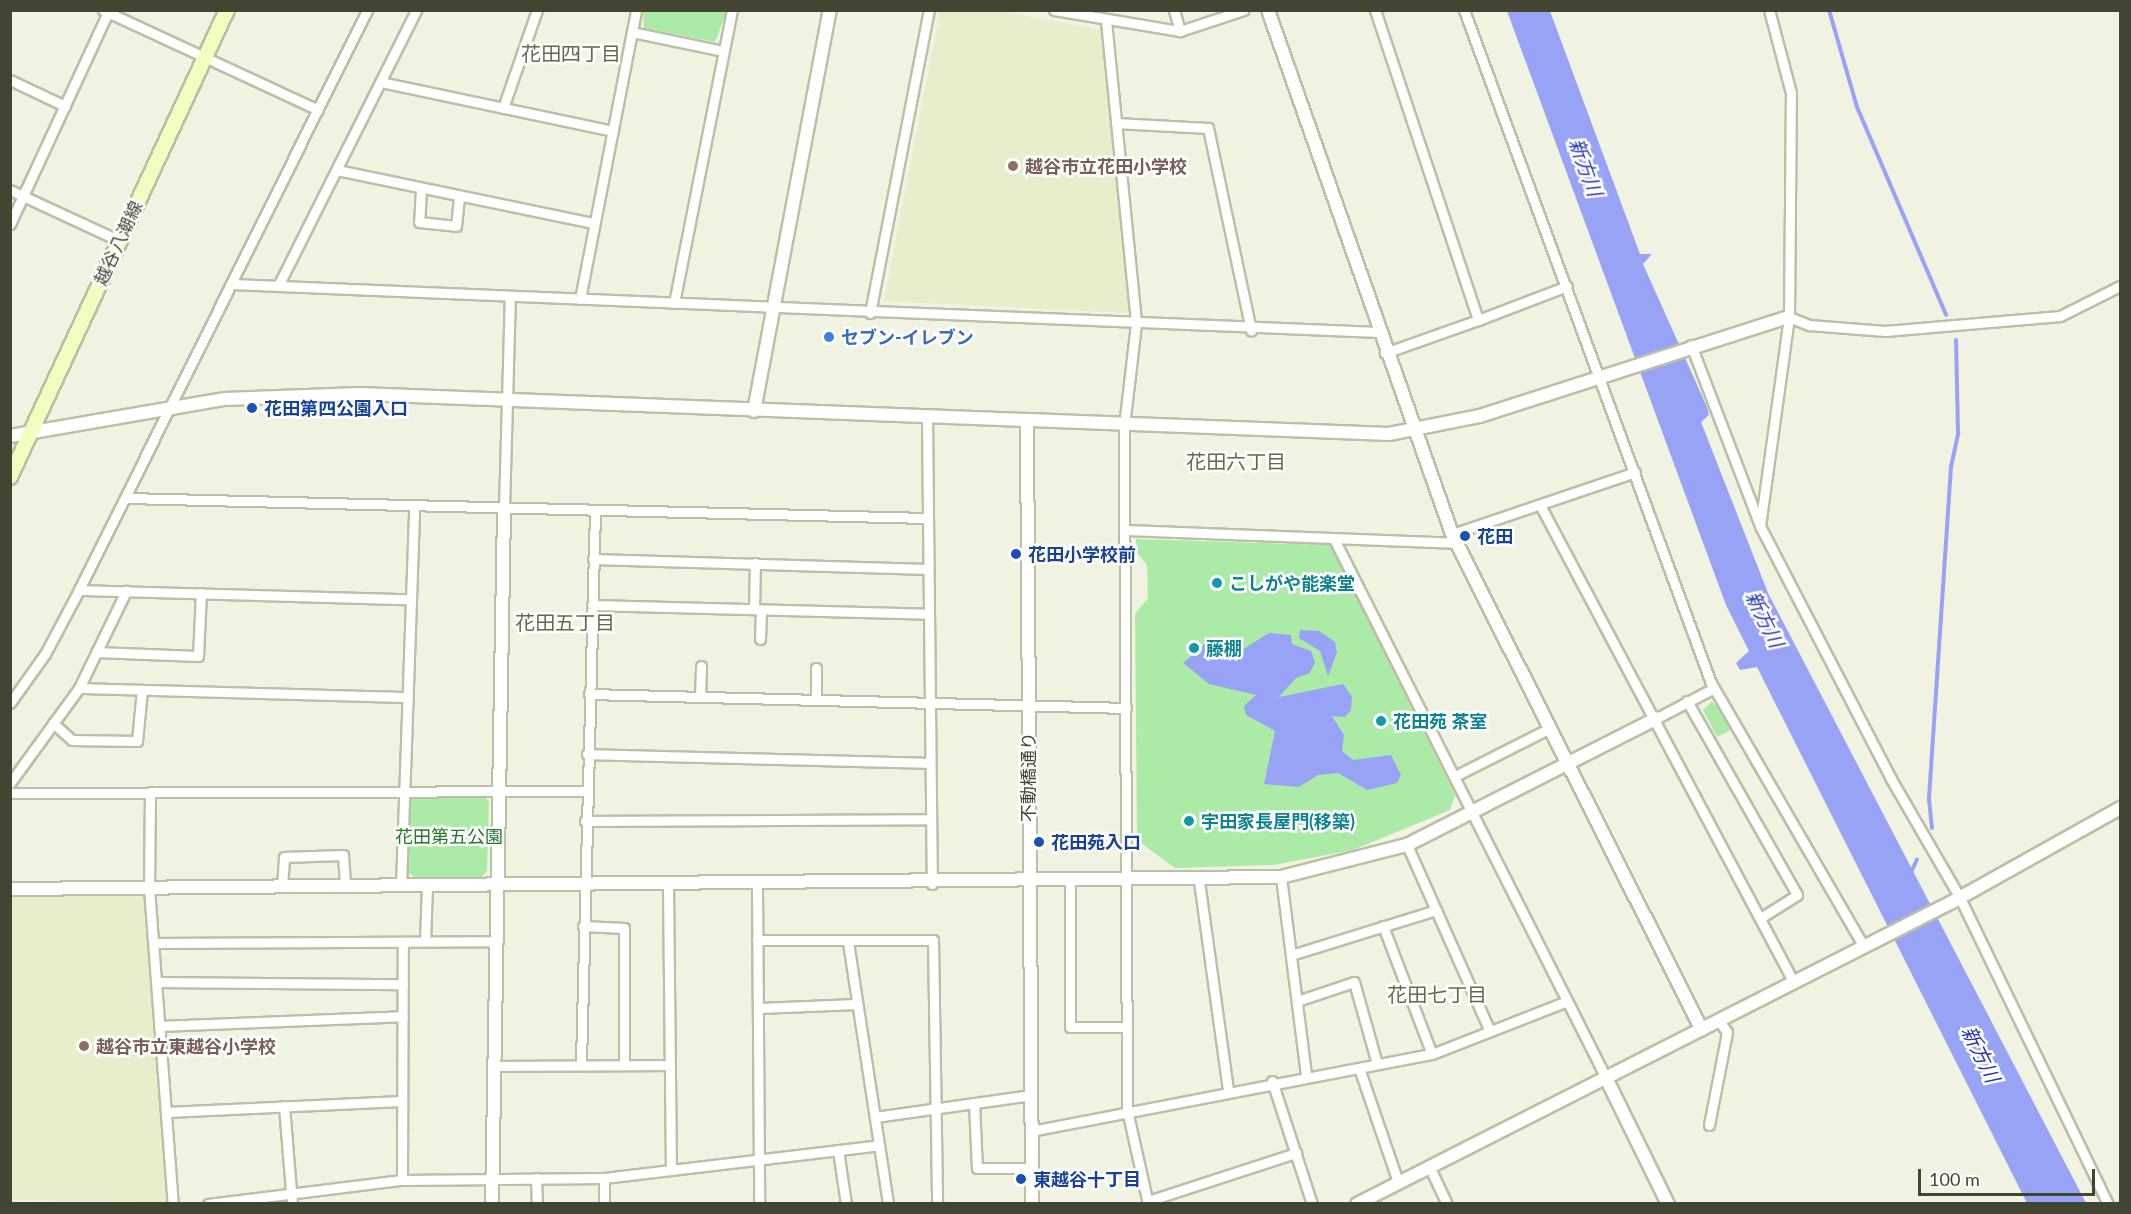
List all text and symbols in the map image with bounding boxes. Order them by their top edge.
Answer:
district label: 花田四丁目 [521,41,621,65]
water label: 新方川 [1564,135,1608,199]
place label: 越谷市立花田小学校 [1025,155,1187,177]
marker: 越谷市立花田小学校 [1006,159,1020,173]
street label: 越谷八潮線 [89,198,147,288]
place label: セブン-イレブン [841,326,974,348]
marker: セブン-イレブン [822,330,836,344]
place label: 花田第四公園入口 [264,397,408,419]
marker: 花田第四公園入口 [245,401,259,415]
district label: 花田六丁目 [1186,449,1286,473]
place label: 花田 [1477,525,1513,547]
marker: 花田 [1458,529,1472,543]
place label: 花田小学校前 [1028,543,1136,565]
marker: 花田小学校前 [1009,547,1023,561]
place label: こしがや能楽堂 [1229,572,1355,594]
marker: こしがや能楽堂 [1210,576,1224,590]
water label: 新方川 [1741,587,1789,651]
district label: 花田五丁目 [515,610,615,634]
place label: 藤棚 [1206,637,1242,659]
marker: 藤棚 [1187,641,1201,655]
place label: 花田苑 茶室 [1393,710,1487,732]
marker: 花田苑 茶室 [1374,714,1388,728]
street label: 不動橋通り [1017,732,1039,822]
place label: 宇田家長屋門(移築) [1201,810,1355,832]
marker: 宇田家長屋門(移築) [1182,814,1196,828]
park label: 花田第五公園 [395,825,503,847]
place label: 花田苑入口 [1051,831,1141,853]
marker: 花田苑入口 [1032,835,1046,849]
district label: 花田七丁目 [1387,982,1487,1006]
water label: 新方川 [1957,1022,2005,1086]
place label: 越谷市立東越谷小学校 [96,1035,276,1057]
marker: 越谷市立東越谷小学校 [77,1039,91,1053]
scale bar [1921,1157,2098,1195]
place label: 東越谷十丁目 [1033,1168,1141,1190]
text: 100 m [1929,1168,1980,1190]
marker: 東越谷十丁目 [1014,1172,1028,1186]

